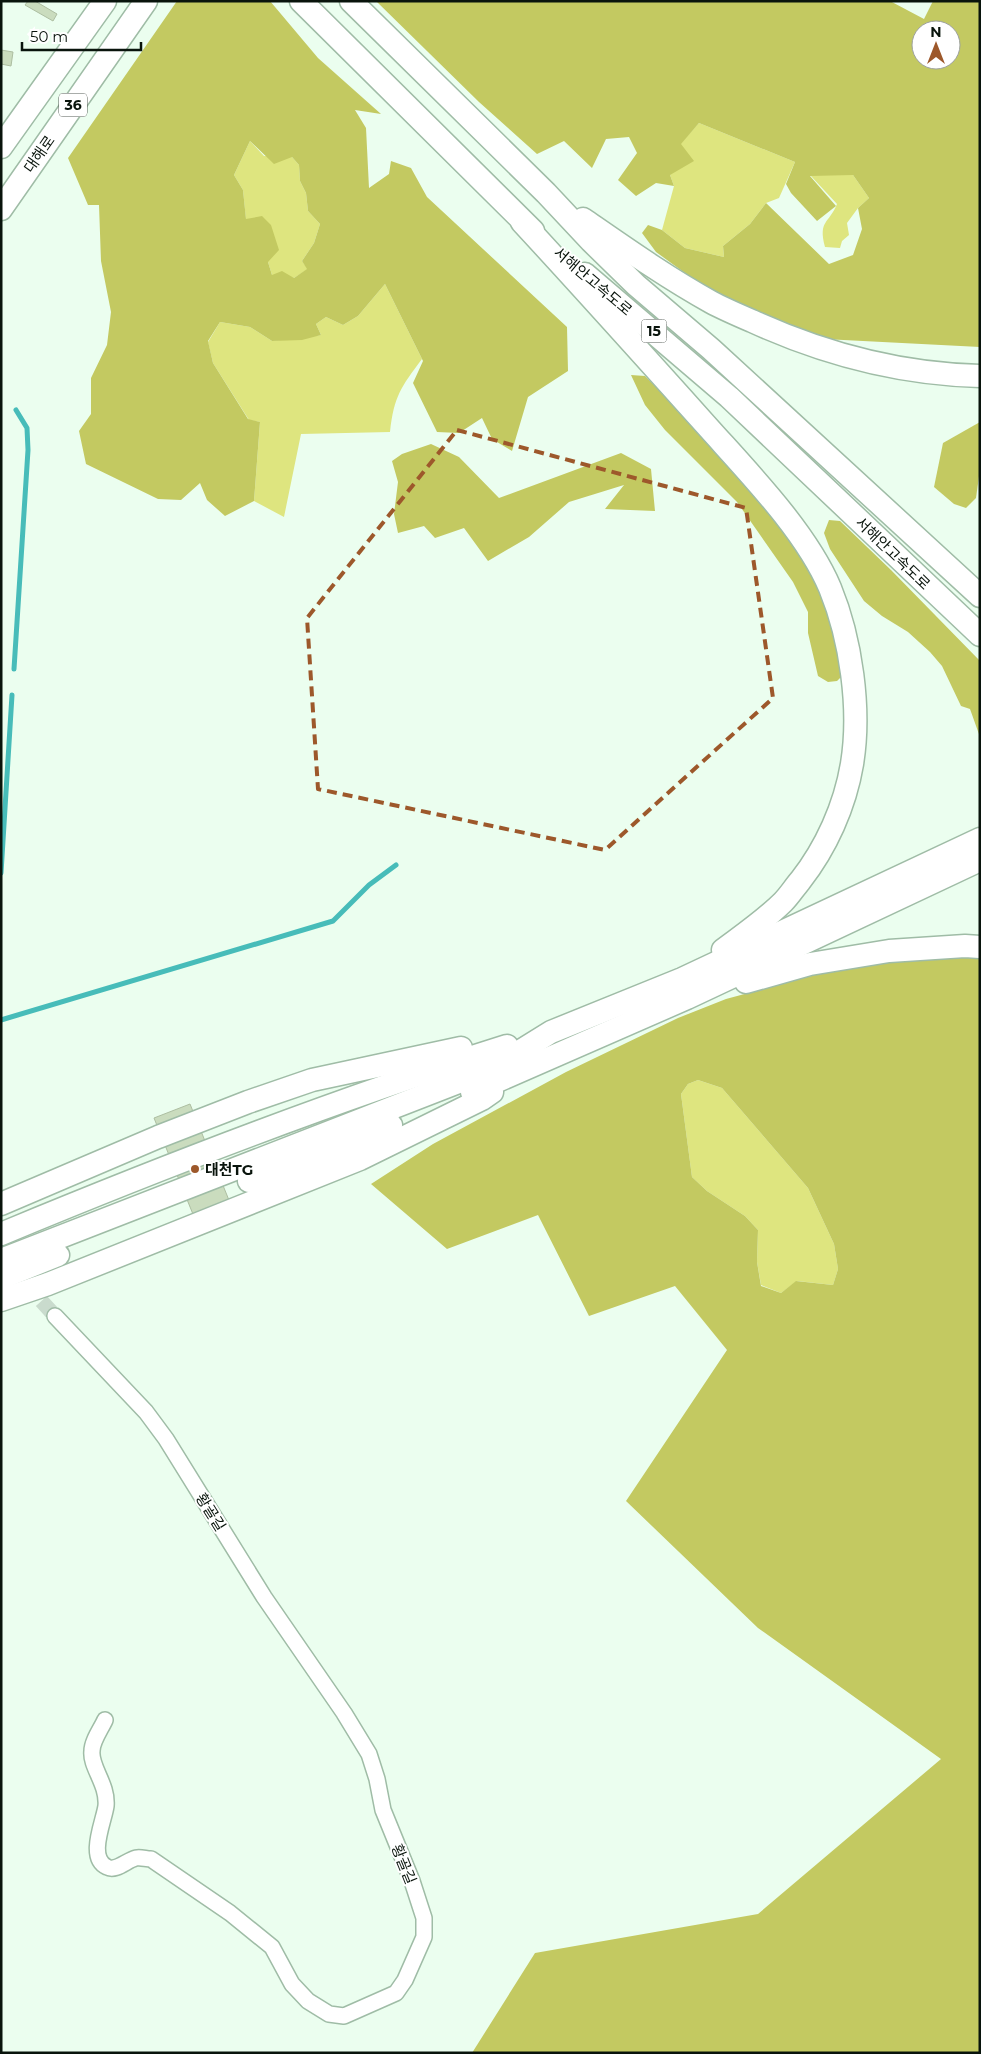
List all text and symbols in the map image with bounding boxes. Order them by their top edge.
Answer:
scale bar [22,20,141,52]
north arrow [911,20,961,70]
text: N [930,23,942,41]
text: 50 m [30,27,68,46]
road number: 36 [59,94,87,116]
street label: 대해로 [19,132,59,176]
street label: 서해안고속도로 [550,243,636,319]
road number: 15 [642,320,666,342]
street label: 서해안고속도로 [852,513,934,593]
place label: 대천TG [205,1160,253,1179]
marker: 대천TG [189,1163,201,1175]
street label: 황골길 [192,1489,230,1535]
street label: 황골길 [387,1841,421,1887]

